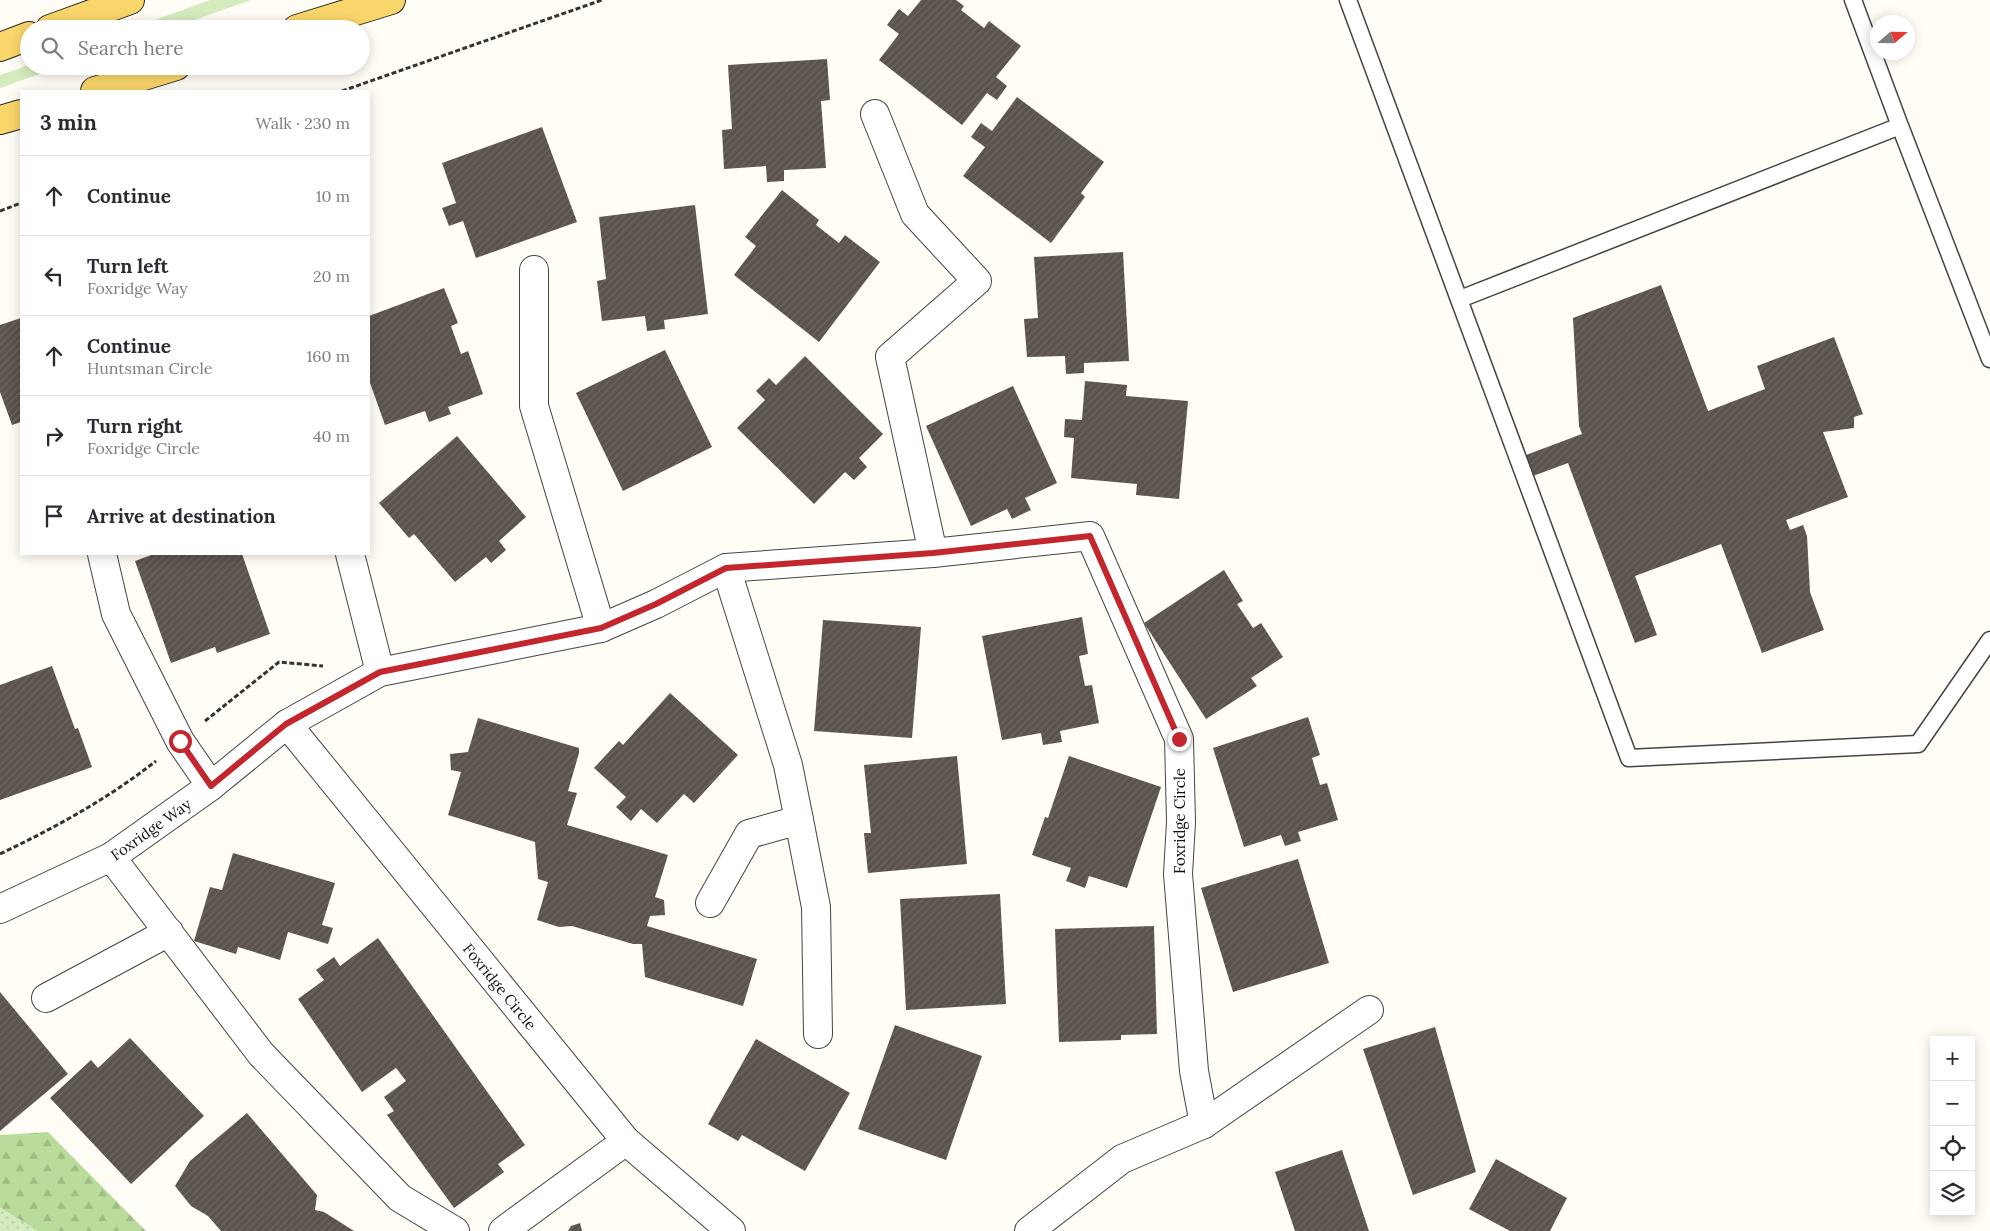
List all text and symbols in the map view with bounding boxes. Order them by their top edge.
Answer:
north arrow [1870,15,1915,60]
search box [20,20,370,75]
icon: search [38,34,66,62]
text: Search here [78,36,184,60]
text: 3 min [40,109,97,136]
text: Walk · 230 m [255,113,350,133]
icon: ahead [40,182,68,210]
text: Continue [87,184,171,208]
text: 10 m [316,186,350,206]
text: Turn left [87,254,168,278]
icon: left [40,262,68,290]
text: 20 m [313,266,350,286]
text: Foxridge Way [87,278,188,298]
text: Continue [87,334,171,358]
icon: ahead [40,342,68,370]
text: 160 m [306,346,350,366]
text: Huntsman Circle [87,358,212,378]
text: Turn right [87,414,183,438]
icon: right [40,422,68,450]
text: 40 m [313,426,350,446]
text: Foxridge Circle [87,438,200,458]
icon: arrive [40,502,68,530]
text: Arrive at destination [87,504,276,528]
route end [1168,728,1191,751]
route start [169,730,192,753]
street label: Foxridge Circle [1170,768,1189,874]
street label: Foxridge Way [106,794,195,864]
street label: Foxridge Circle [459,939,541,1033]
map controls [1930,1036,1975,1216]
button: + [1930,1036,1975,1081]
button: − [1930,1081,1975,1126]
button: locate [1930,1126,1975,1171]
button: layers [1930,1171,1975,1216]

